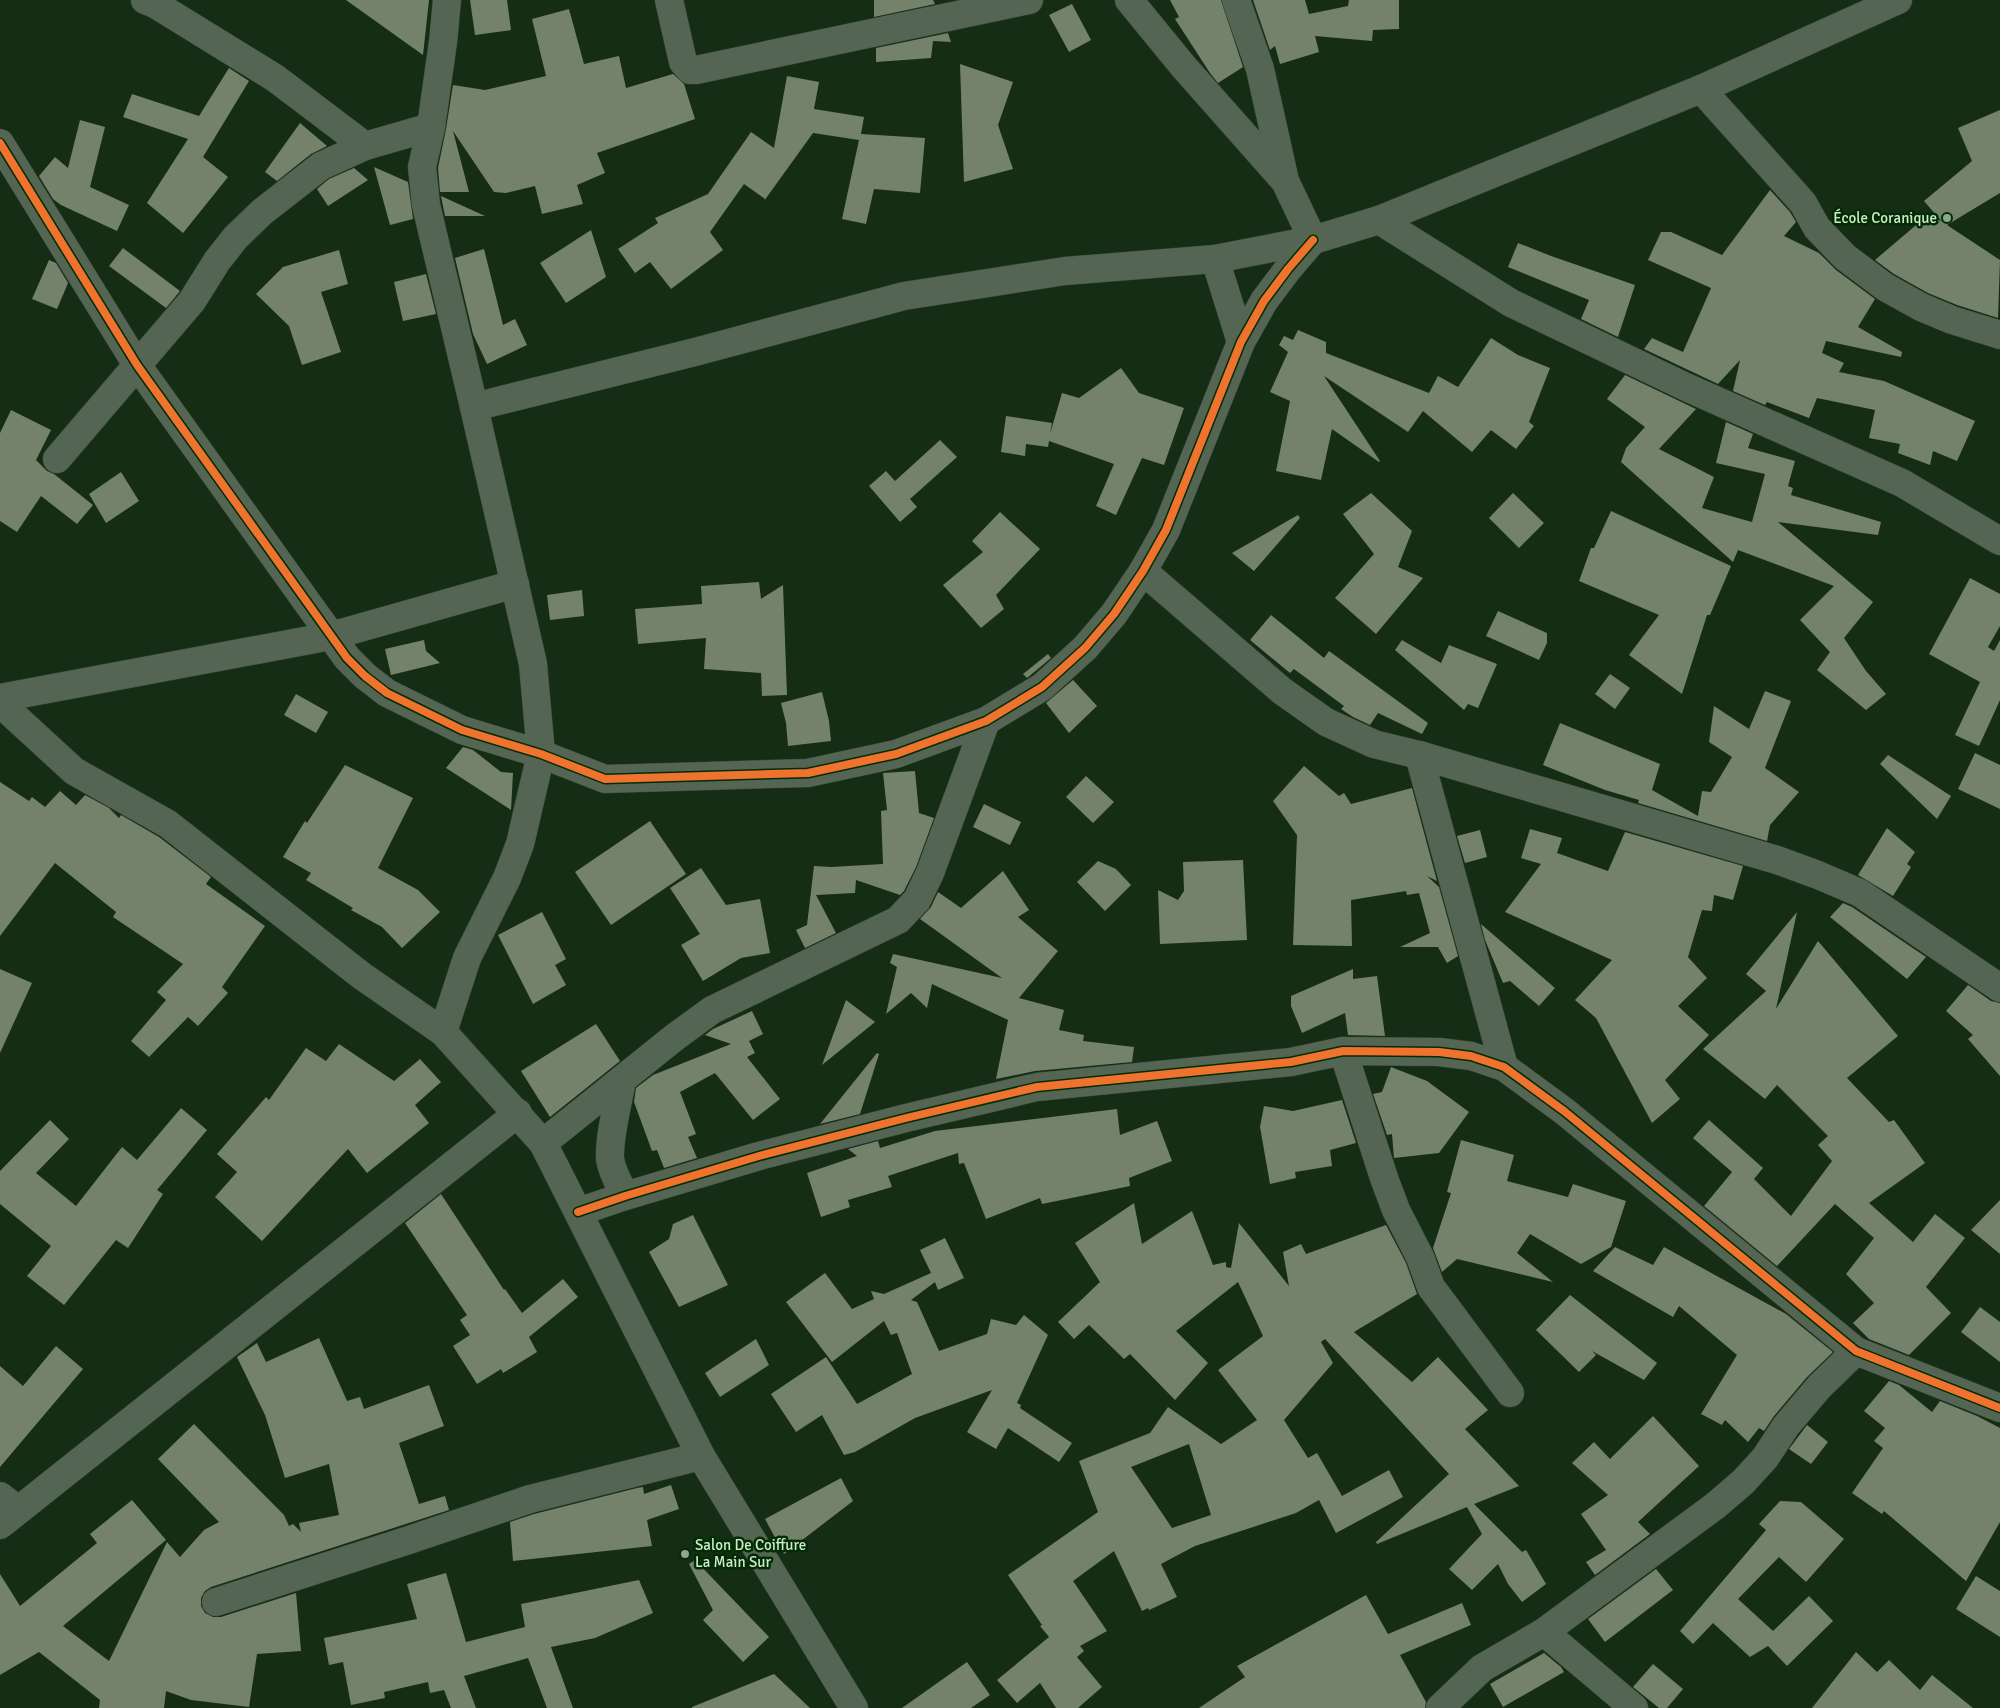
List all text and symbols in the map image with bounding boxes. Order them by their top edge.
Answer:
place label: École Coranique [1833,208,1937,227]
marker: École Coranique [1941,212,1953,224]
place label: Salon De Coiffure La Main Sur [695,1536,806,1571]
marker: Salon De Coiffure La Main Sur [679,1548,691,1560]

